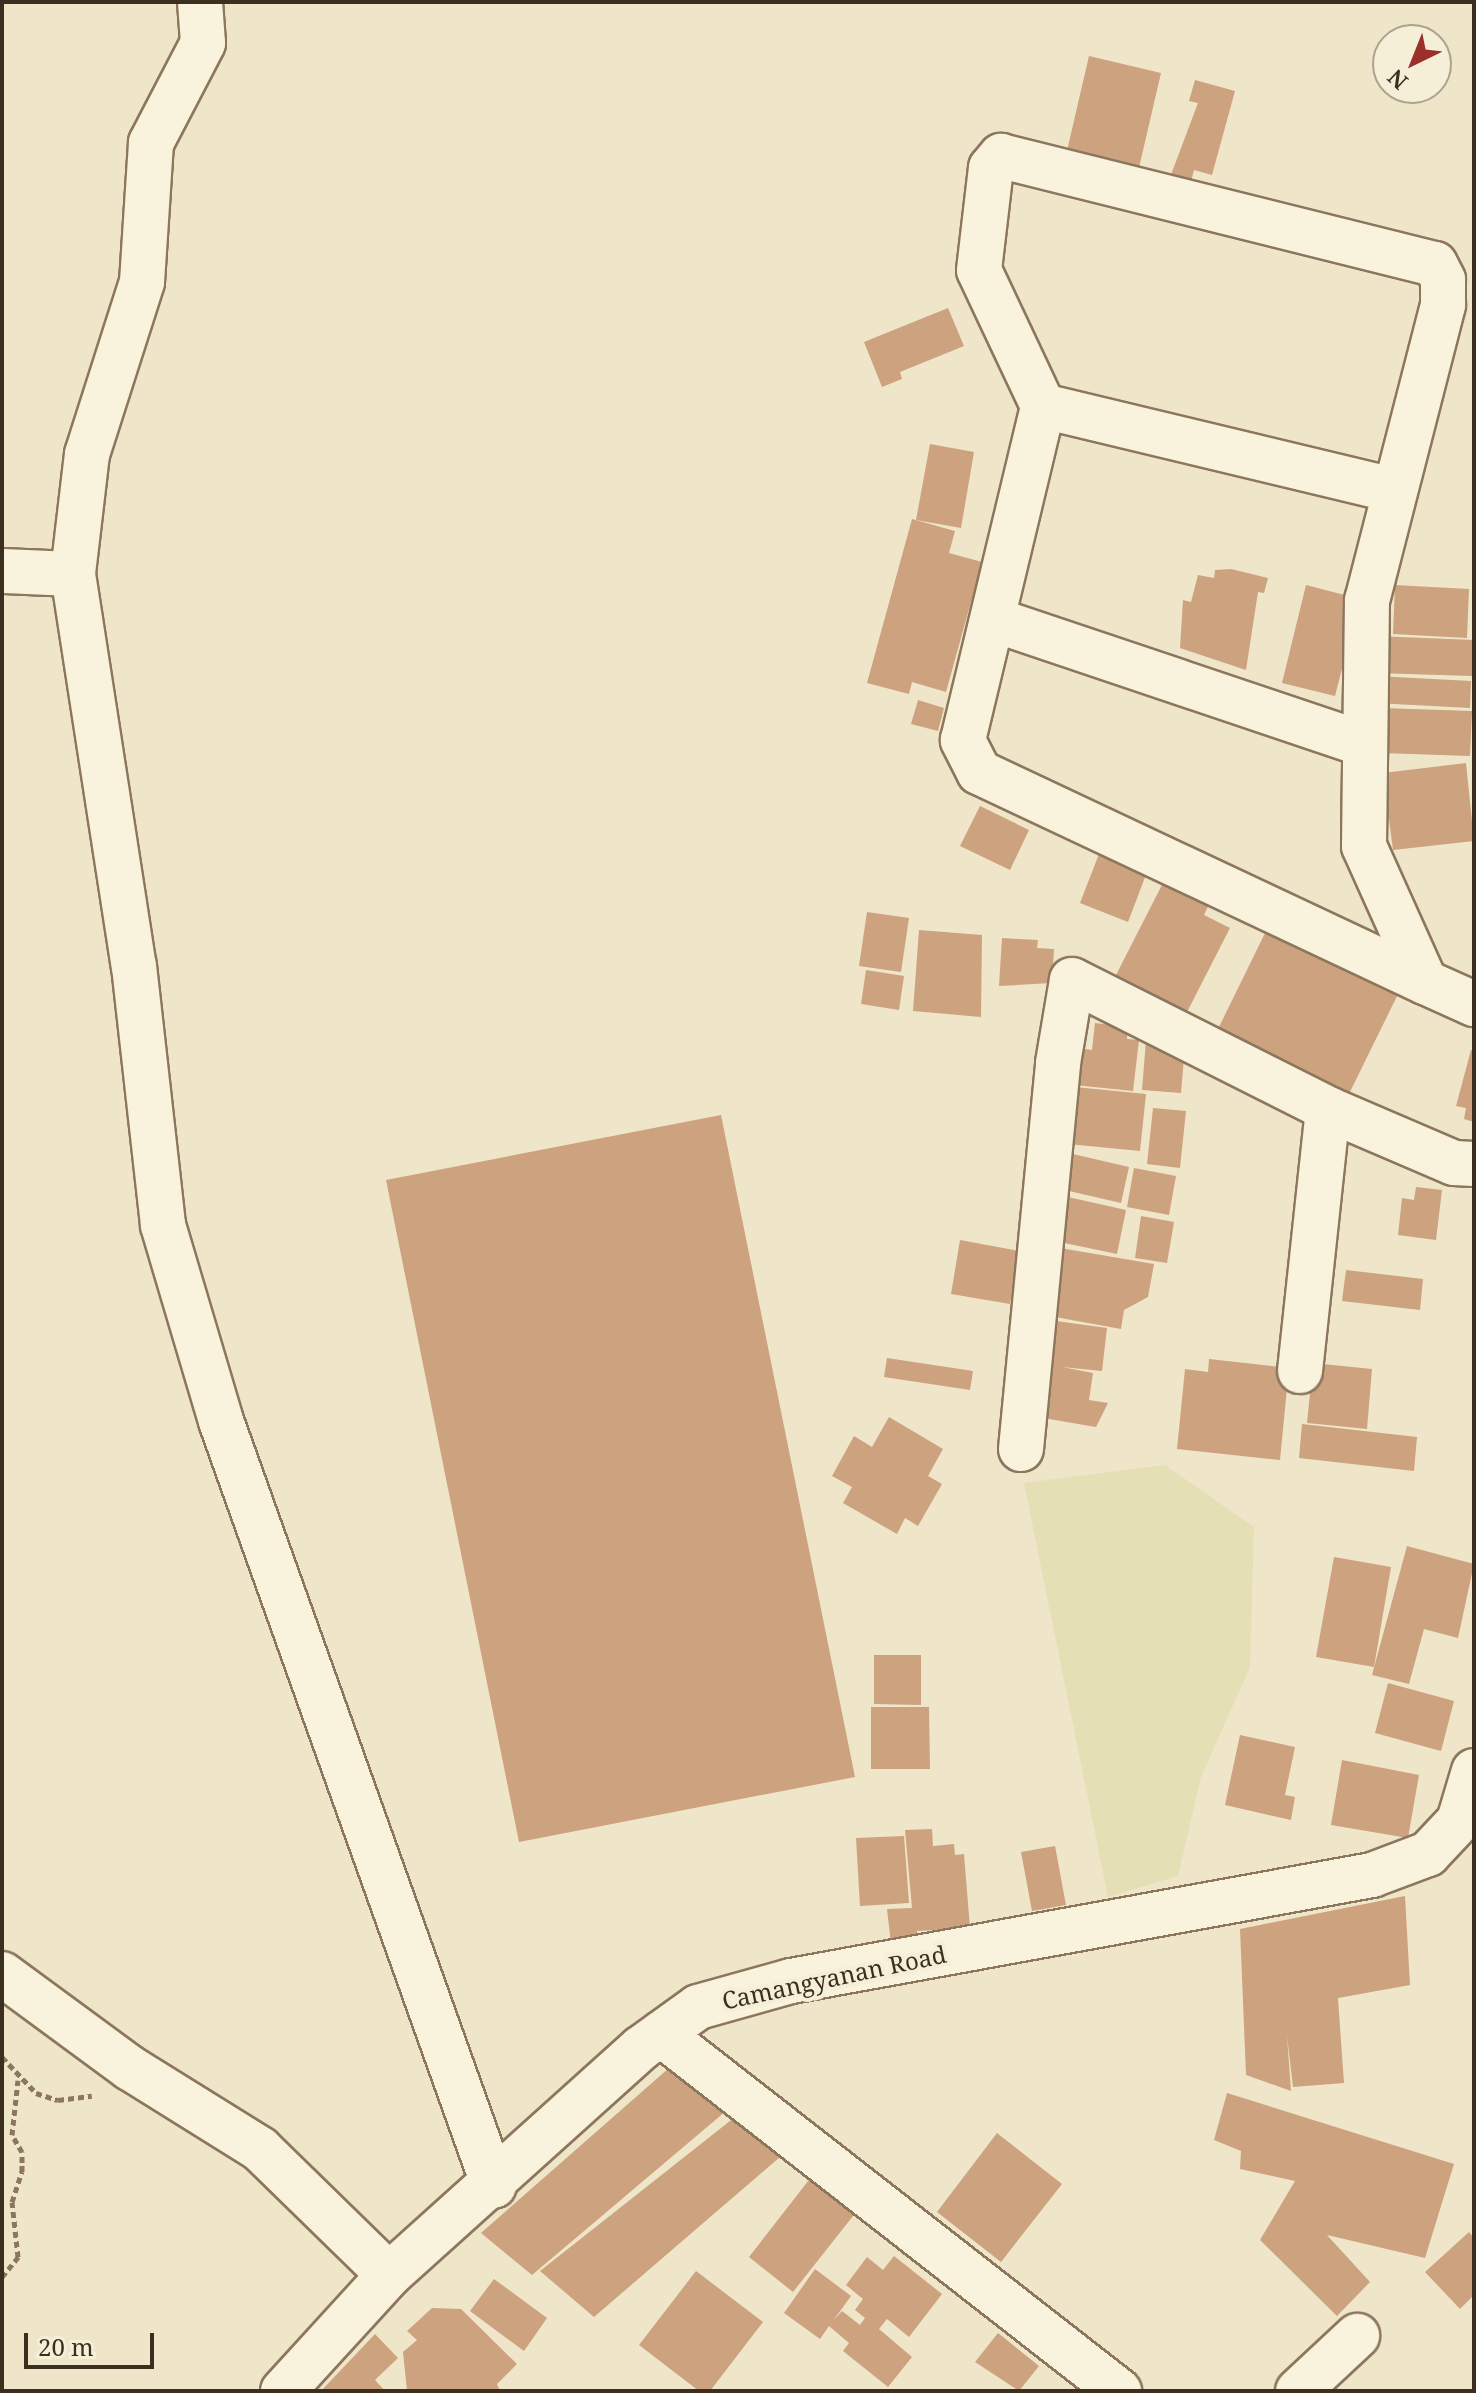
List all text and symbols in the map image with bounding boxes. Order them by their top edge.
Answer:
north arrow [1372,24,1452,104]
text: N [1380,63,1414,97]
street label: Camangyanan Road [719,1939,949,2015]
scale bar [28,2317,158,2367]
text: 20 m [38,2330,94,2363]

